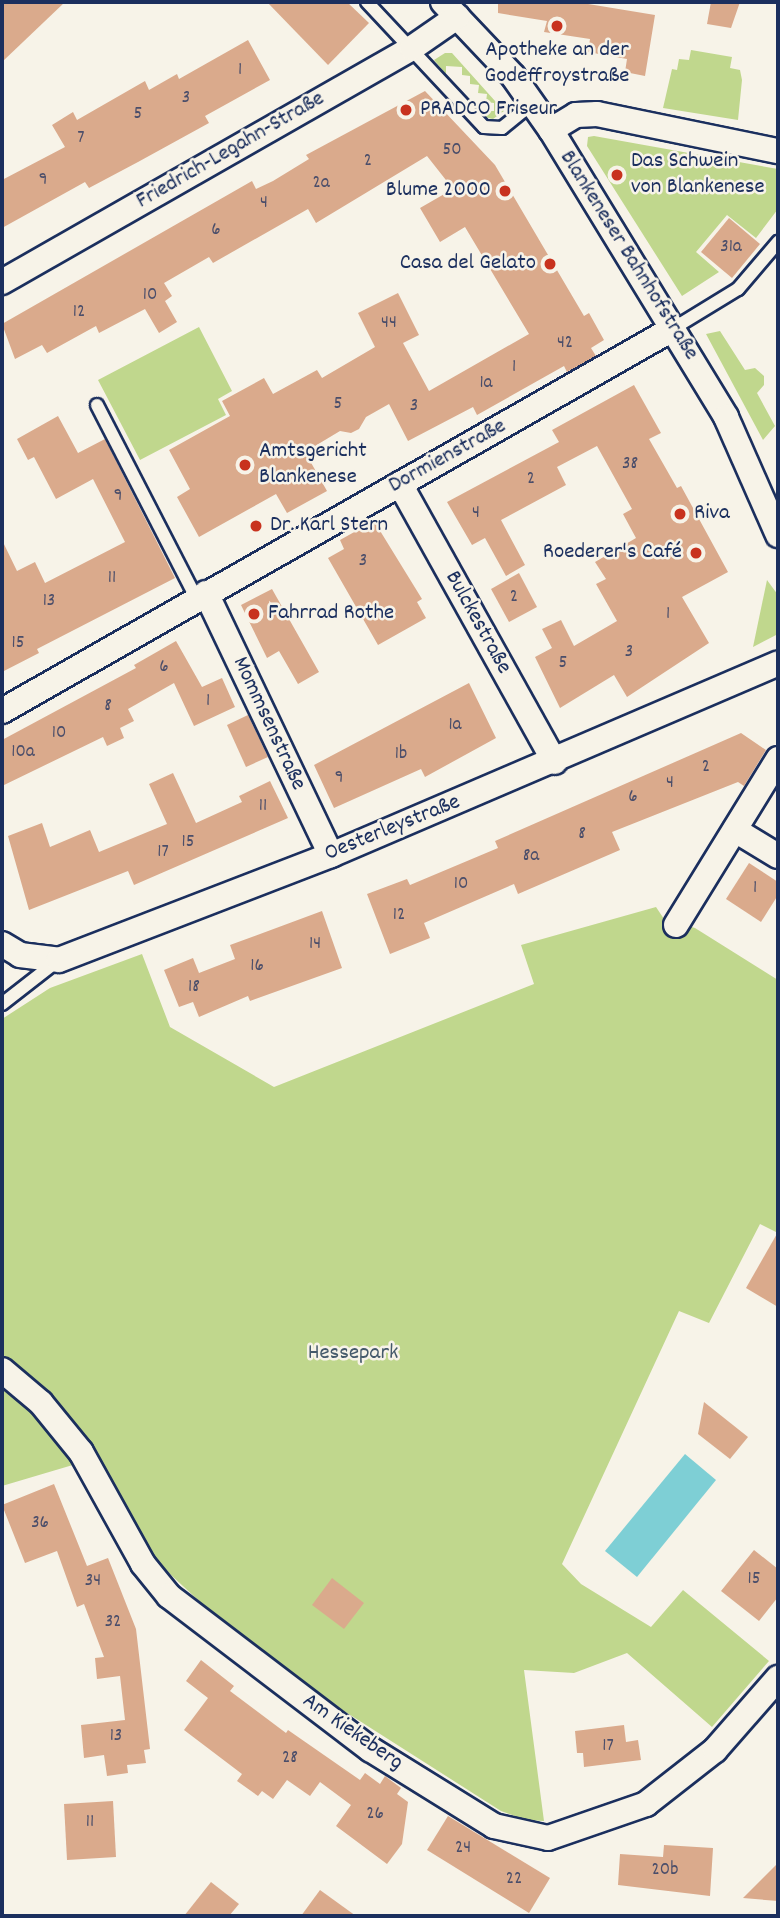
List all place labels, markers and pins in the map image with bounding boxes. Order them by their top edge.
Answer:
marker: Apotheke an der Godeffroystraße [549,18,565,34]
place label: Apotheke an der Godeffroystraße [485,37,629,91]
place label: PRADCO Friseur [420,96,557,124]
marker: PRADCO Friseur [398,102,414,118]
place label: Das Schwein von Blankenese [631,148,765,202]
marker: Das Schwein von Blankenese [609,167,625,183]
place label: Blume 2000 [386,177,491,205]
marker: Blume 2000 [497,183,513,199]
place label: Casa del Gelato [400,250,536,278]
marker: Casa del Gelato [542,256,558,272]
place label: Amtsgericht Blankenese [259,438,367,492]
marker: Amtsgericht Blankenese [237,457,253,473]
place label: Riva [694,500,730,528]
marker: Riva [672,506,688,522]
place label: Dr. Karl Stern [270,512,388,540]
marker: Dr. Karl Stern [248,518,264,534]
place label: Roederer's Café [543,539,682,567]
marker: Roederer's Café [688,545,704,561]
place label: Fahrrad Rothe [268,600,394,628]
marker: Fahrrad Rothe [246,606,262,622]

